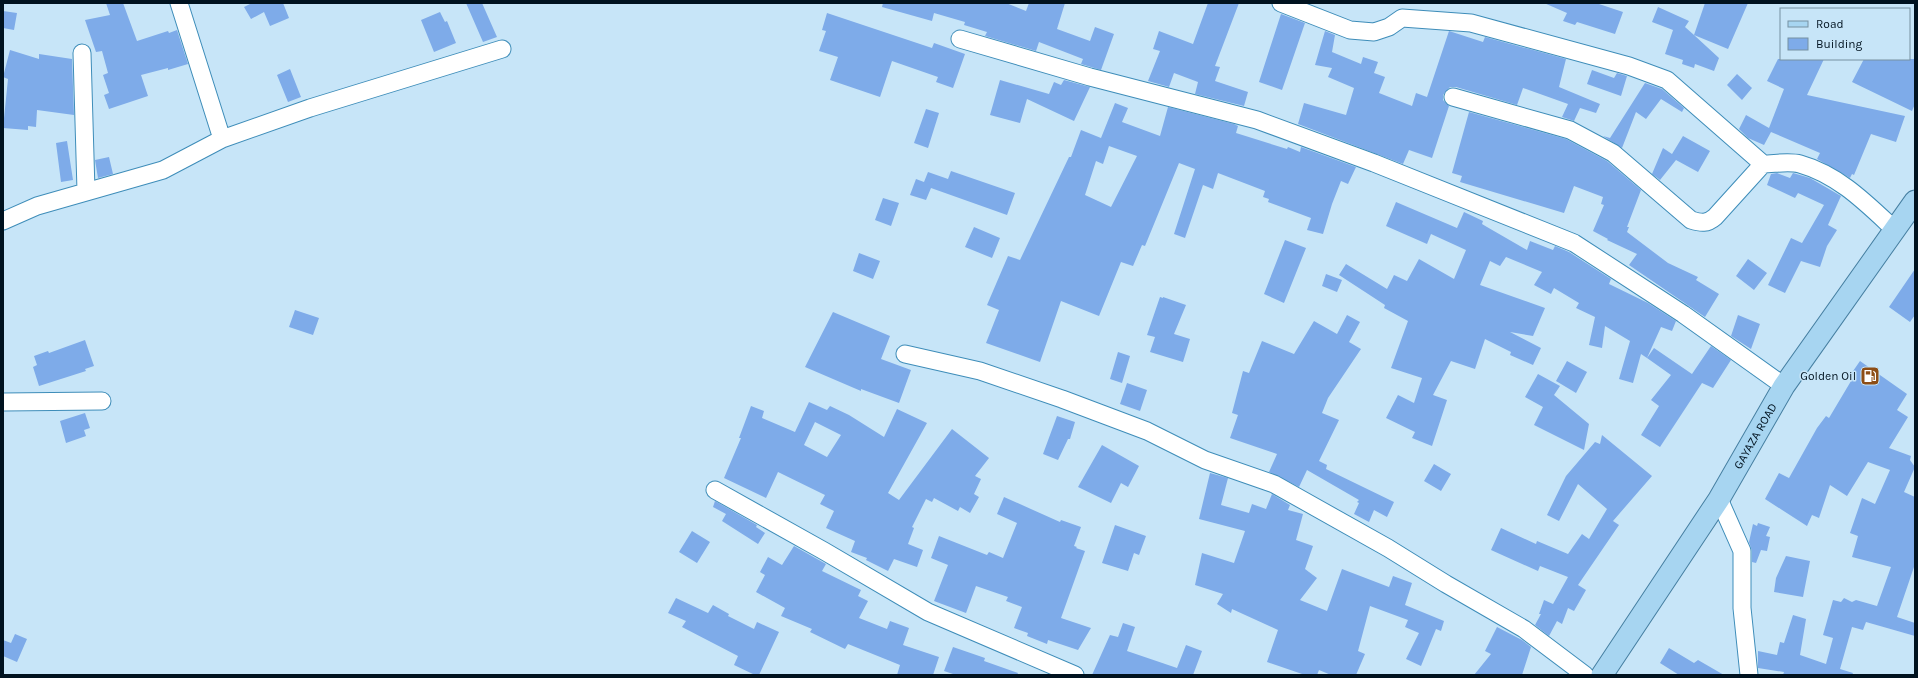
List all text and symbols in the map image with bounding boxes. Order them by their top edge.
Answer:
legend [1780,8,1910,60]
text: Road [1816,17,1844,31]
text: Building [1816,37,1863,51]
fuel station icon: Golden Oil [1859,365,1881,387]
place label: Golden Oil [1800,369,1856,383]
street label: GAYAZA ROAD [1731,400,1780,471]

